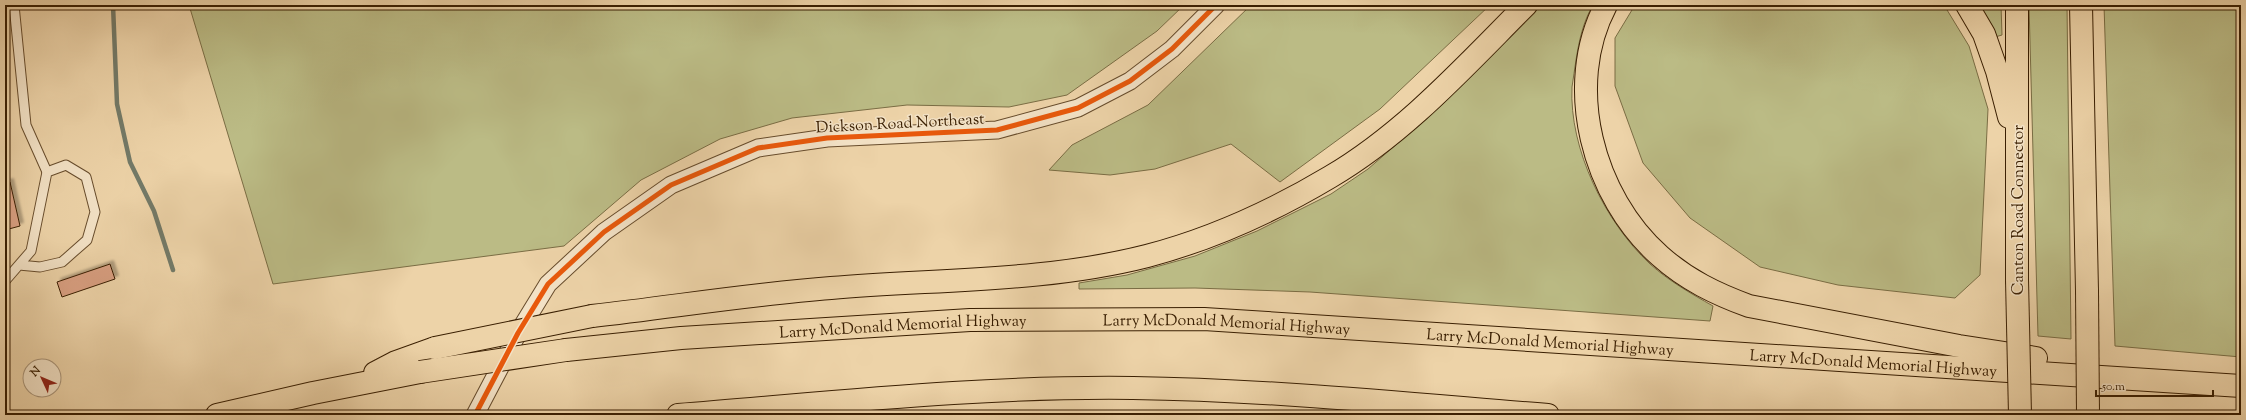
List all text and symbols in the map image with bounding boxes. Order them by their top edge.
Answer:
street label: Dickson Road Northeast [815,109,986,140]
street label: Canton Road Connector [2008,125,2031,295]
street label: Larry McDonald Memorial Highway [1103,310,1351,342]
street label: Larry McDonald Memorial Highway [779,311,1027,346]
street label: Larry McDonald Memorial Highway [1425,324,1674,363]
street label: Larry McDonald Memorial Highway [1749,345,1998,384]
north arrow [22,358,62,398]
text: N [26,363,44,381]
scale bar [2096,372,2213,398]
text: 50 m [2101,378,2125,396]

